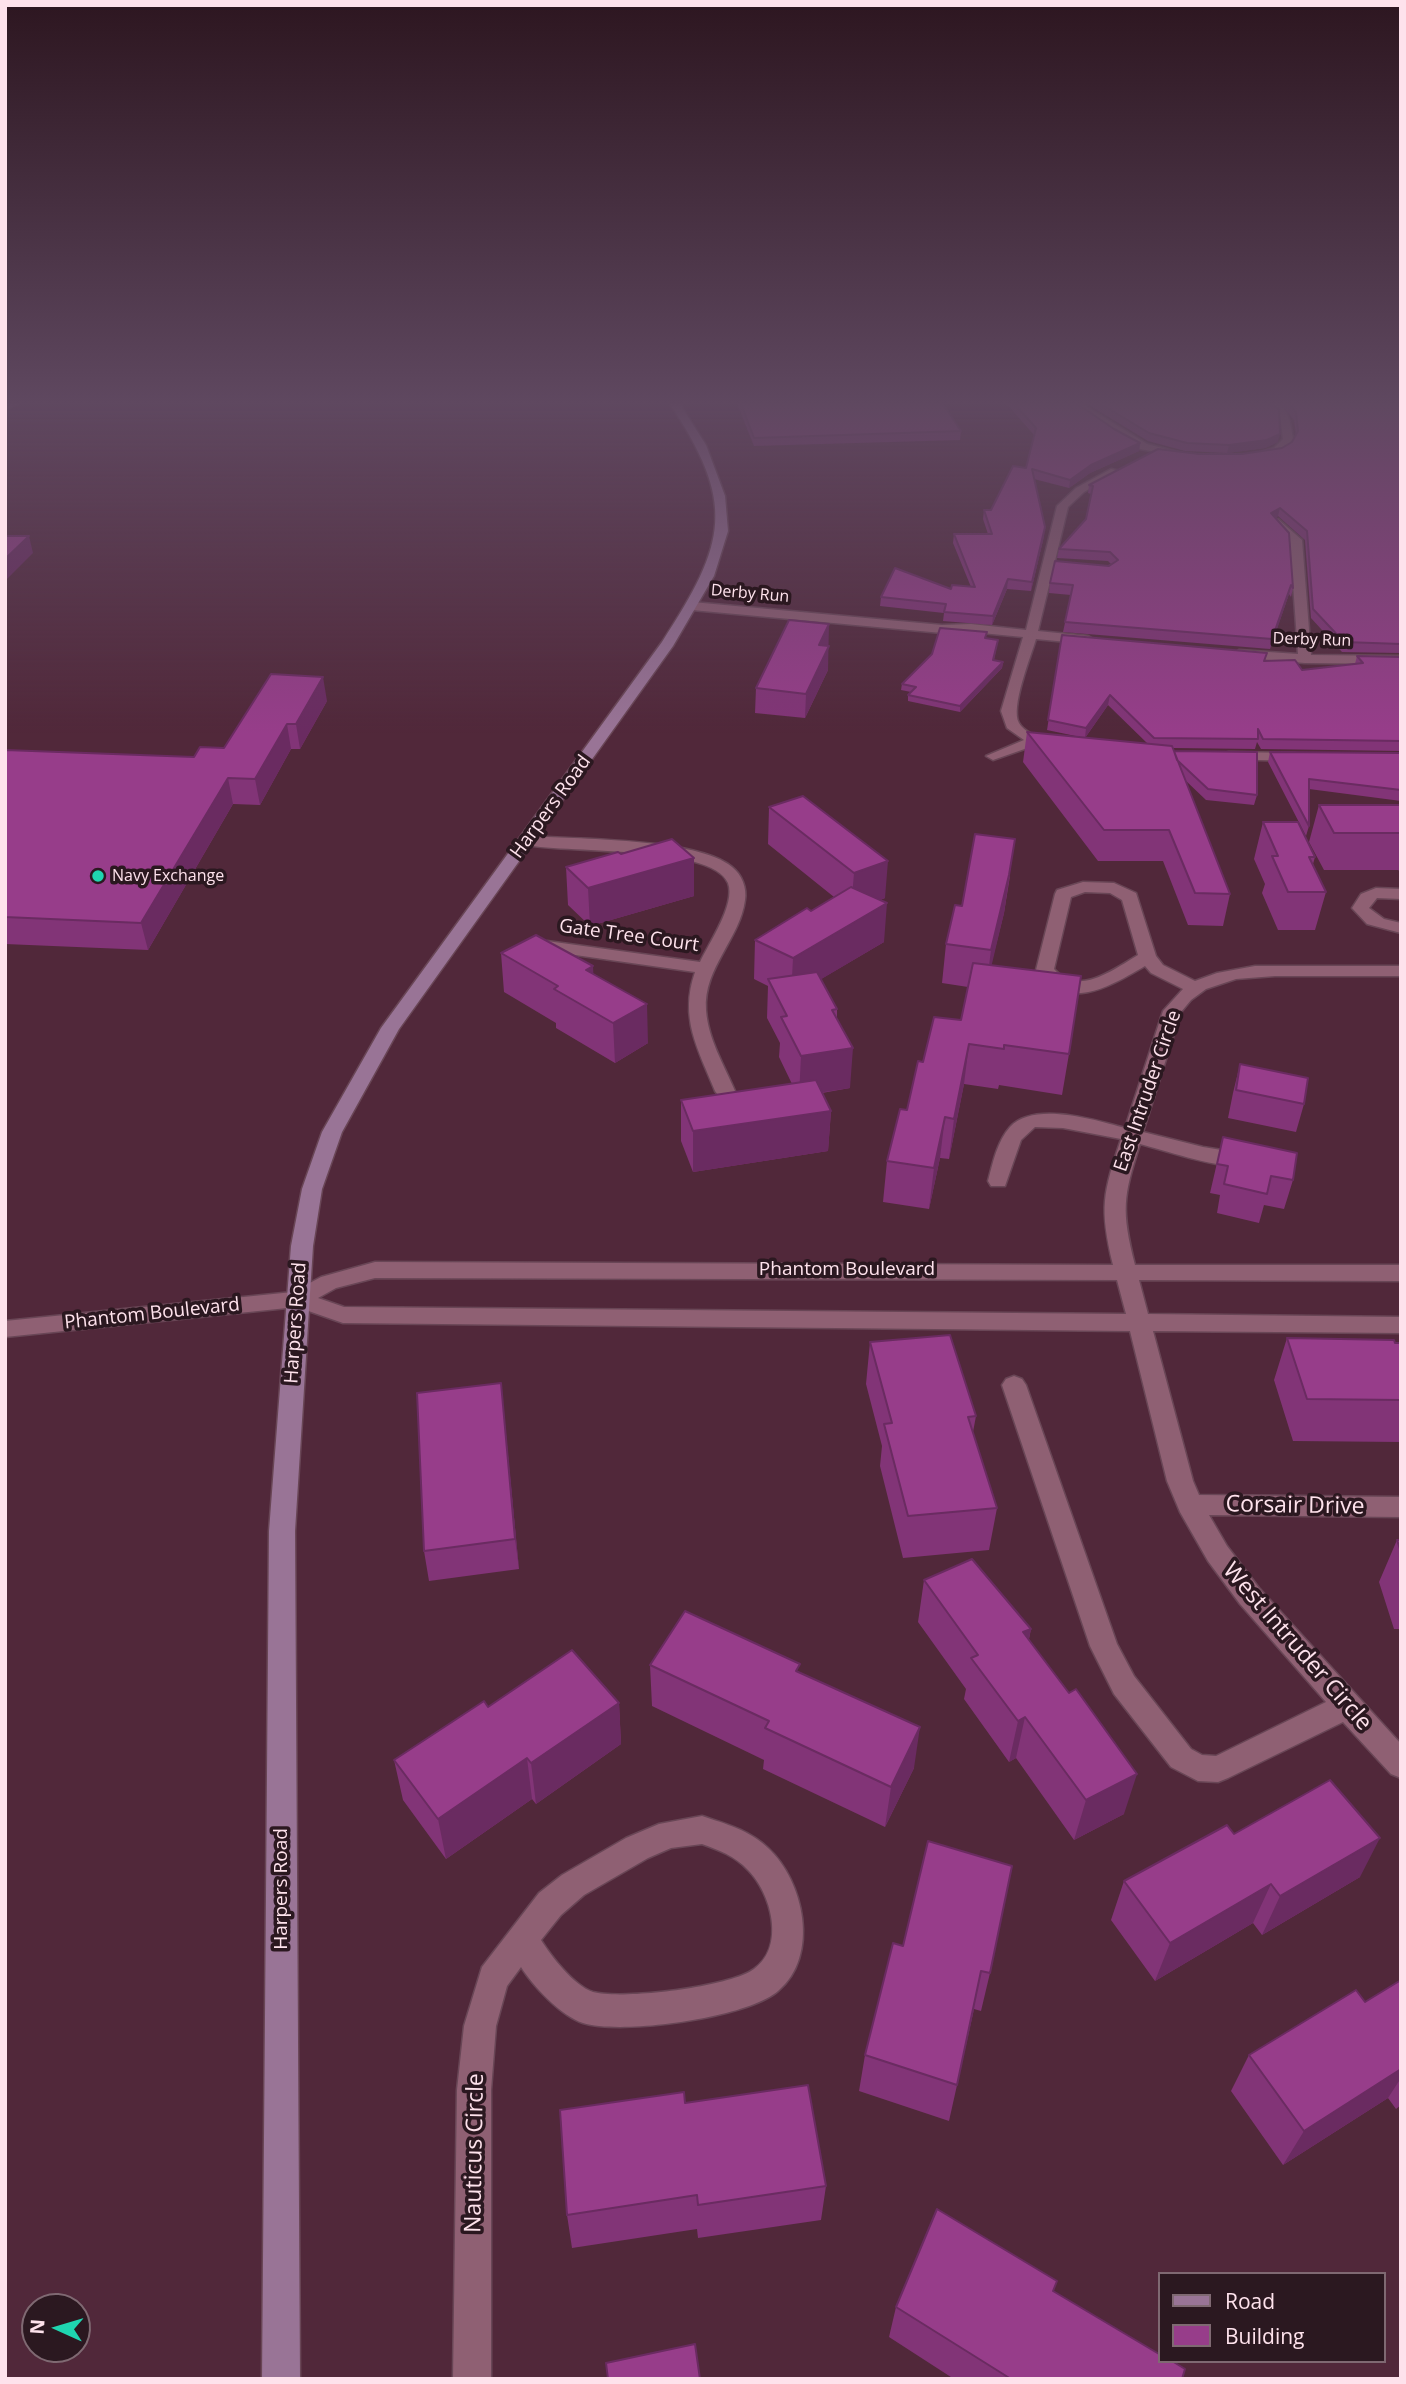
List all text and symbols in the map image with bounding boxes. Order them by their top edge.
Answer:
street label: Derby Run [710,581,790,607]
street label: Derby Run [1272,629,1352,651]
street label: Harpers Road [506,751,596,863]
place label: Navy Exchange [112,866,224,886]
marker: Navy Exchange [90,868,106,884]
street label: Gate Tree Court [558,915,700,957]
street label: East Intruder Circle [1110,1007,1186,1175]
street label: Phantom Boulevard [759,1259,935,1281]
street label: Harpers Road [280,1261,312,1385]
street label: Phantom Boulevard [63,1293,241,1335]
street label: Corsair Drive [1225,1491,1365,1521]
street label: West Intruder Circle [1217,1557,1377,1737]
street label: Harpers Road [271,1828,293,1950]
street label: Nauticus Circle [460,2073,490,2233]
legend [1158,2272,1385,2363]
text: Road [1225,2287,1275,2315]
north arrow [21,2293,91,2363]
text: N [24,2318,51,2335]
text: Building [1225,2322,1304,2350]

